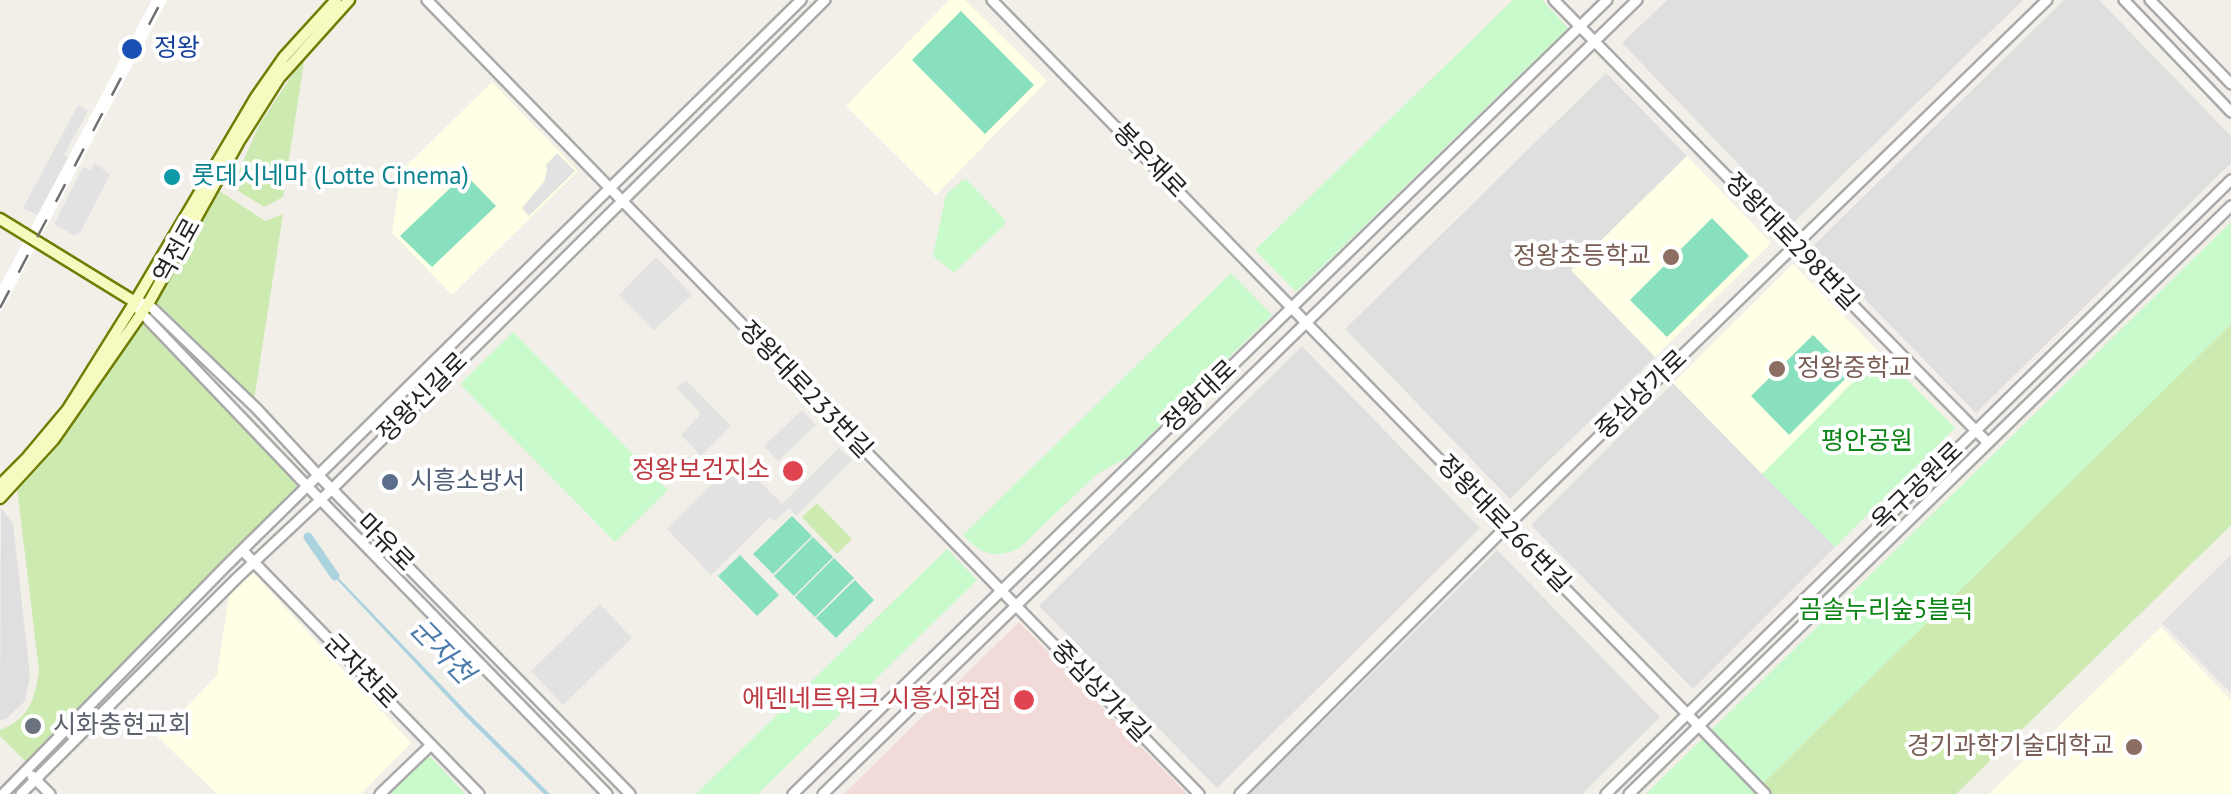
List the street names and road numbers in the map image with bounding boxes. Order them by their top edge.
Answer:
street label: 봉우재로 [1106,117,1192,205]
street label: 정왕대로298번길 [1718,167,1864,317]
street label: 역전로 [148,214,208,288]
street label: 정왕대로233번길 [732,315,878,465]
street label: 중심상가로 [1590,344,1694,446]
street label: 정왕신길로 [372,347,474,449]
street label: 정왕대로 [1156,354,1244,440]
street label: 옥구공원로 [1866,436,1970,538]
street label: 정왕대로266번길 [1430,449,1576,599]
street label: 마유로 [350,508,420,578]
street label: 군자천로 [317,628,403,716]
street label: 중심상가4길 [1045,635,1155,749]

